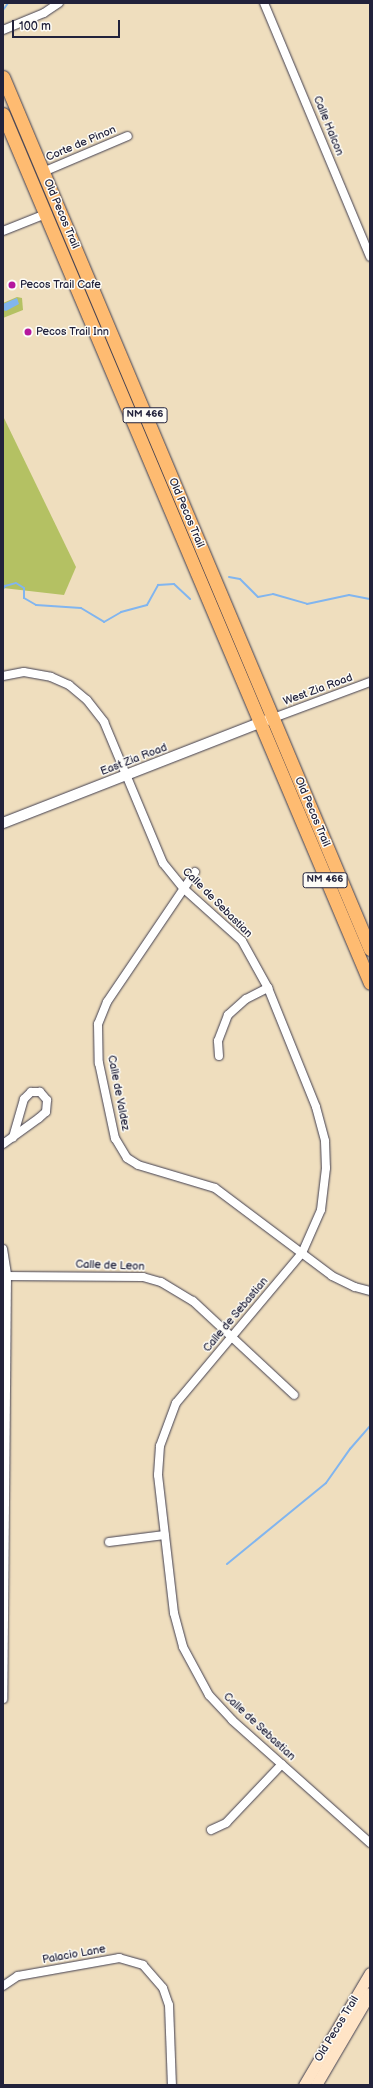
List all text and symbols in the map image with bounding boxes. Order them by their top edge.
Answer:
scale bar [14,12,122,38]
text: 100 m [19,19,51,34]
street label: Calle Halcon [310,94,346,158]
street label: Corte de Pinon [44,123,118,165]
street label: Old Pecos Trail [40,177,82,251]
place label: Pecos Trail Cafe [20,278,101,292]
marker: Pecos Trail Cafe [7,280,17,290]
place label: Pecos Trail Inn [36,325,109,339]
marker: Pecos Trail Inn [23,327,33,337]
road number: NM 466 [122,407,168,423]
street label: Old Pecos Trail [165,476,207,550]
street label: West Zia Road [282,671,354,709]
street label: East Zia Road [99,741,169,779]
street label: Old Pecos Trail [291,775,333,849]
street label: Calle de Sebastian [179,865,255,941]
road number: NM 466 [302,872,348,888]
street label: Calle de Valdez [104,1054,132,1132]
street label: Calle de Leon [75,1258,145,1274]
street label: Calle de Sebastian [201,1275,271,1355]
street label: Calle de Sebastian [220,1690,298,1764]
street label: Palacio Lane [41,1943,107,1967]
street label: Old Pecos Trail [312,1994,362,2064]

